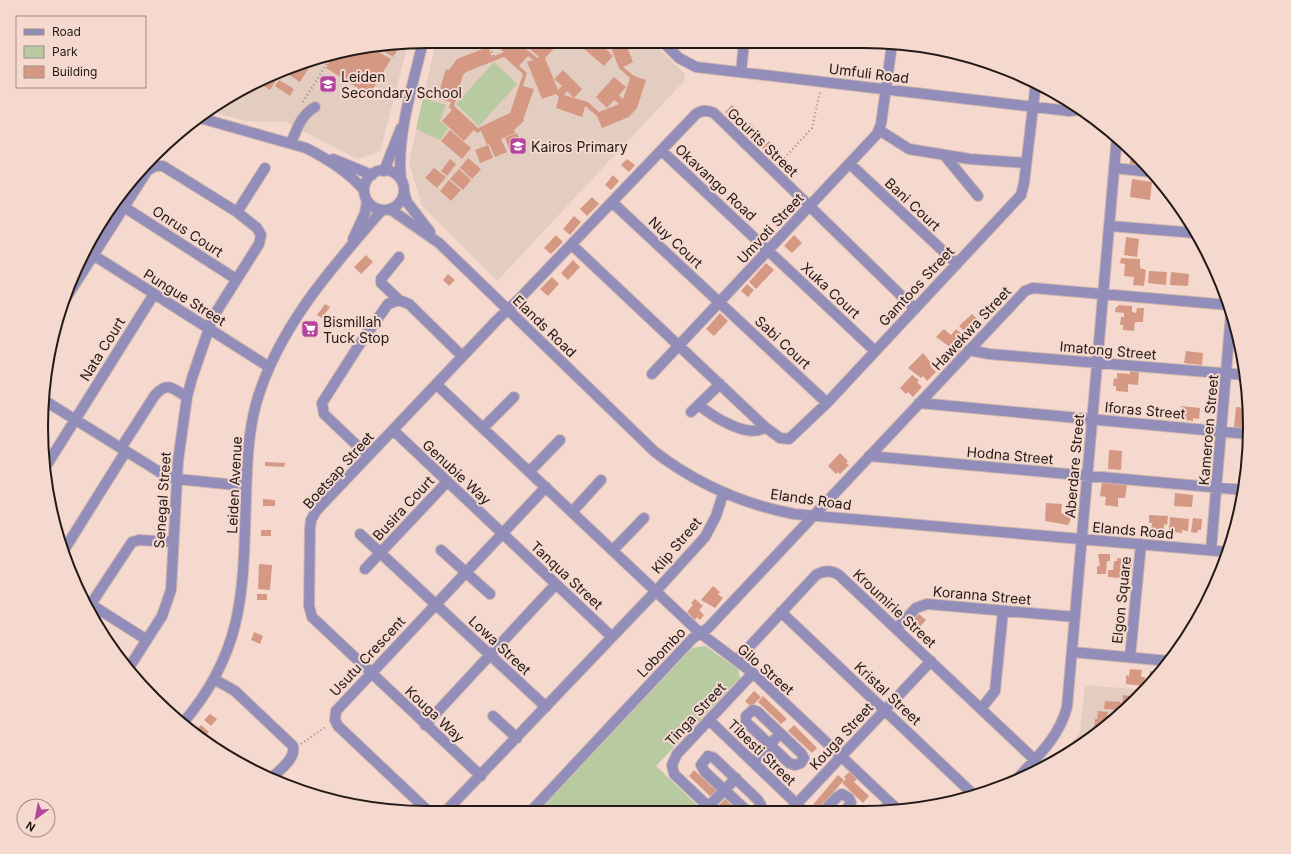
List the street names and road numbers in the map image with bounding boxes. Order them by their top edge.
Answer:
street label: Umfuli Road [828,60,910,86]
street label: Gourits Street [724,104,802,180]
street label: Okavango Road [672,140,760,224]
street label: Bani Court [882,174,945,234]
street label: Umvoti Street [733,189,807,267]
street label: Onrus Court [149,202,227,260]
street label: Nuy Court [645,213,707,272]
street label: Gamtoos Street [875,242,957,329]
street label: Xuka Court [798,258,864,322]
street label: Pungue Street [141,265,230,329]
street label: Hawekwa Street [928,282,1014,373]
street label: Elands Road [510,292,580,360]
street label: Sabi Court [752,312,815,372]
street label: Nata Court [76,314,128,384]
street label: Imatong Street [1059,337,1157,363]
street label: Kameroen Street [1195,374,1221,486]
street label: Iforas Street [1104,398,1186,422]
street label: Aberdare Street [1061,413,1087,519]
street label: Boetsap Street [299,428,377,512]
street label: Leiden Avenue [223,436,245,534]
street label: Genubie Way [419,436,495,508]
street label: Hodna Street [966,443,1054,467]
street label: Senegal Street [150,451,174,549]
street label: Busira Court [369,472,438,544]
street label: Elands Road [769,485,853,513]
street label: Klip Street [648,513,705,577]
street label: Elands Road [1092,518,1174,542]
street label: Tanqua Street [527,537,607,613]
street label: Elgon Square [1108,555,1134,645]
street label: Kroumirie Street [850,565,940,651]
street label: Koranna Street [932,582,1032,608]
street label: Usutu Crescent [326,612,409,699]
street label: Lowa Street [465,612,535,678]
street label: Lobombo [633,624,689,680]
street label: Gilo Street [734,640,798,698]
street label: Kristal Street [851,658,925,728]
street label: Tinga Street [661,678,729,749]
street label: Kouga Way [402,682,468,746]
street label: Kouga Street [806,699,877,773]
street label: Tibesti Street [724,715,800,789]

